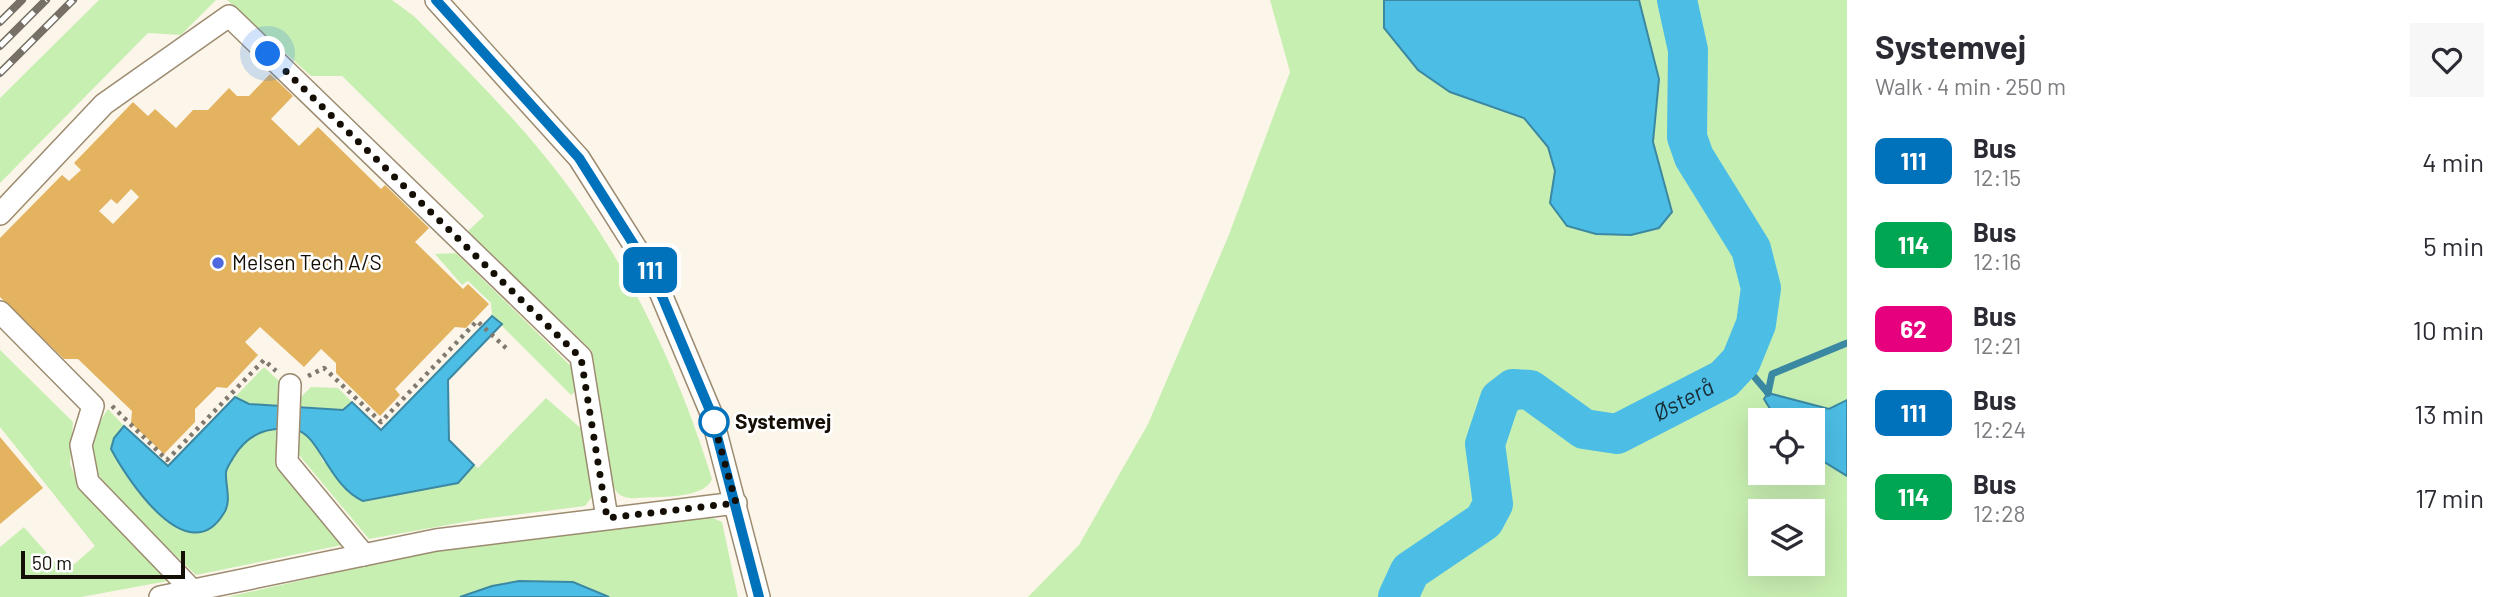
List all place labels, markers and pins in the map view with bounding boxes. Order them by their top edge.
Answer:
place label: Melsen Tech A/S [232,249,382,274]
marker: Melsen Tech A/S [210,255,226,271]
marker: Systemvej [699,407,729,437]
place label: Systemvej [735,408,831,433]

